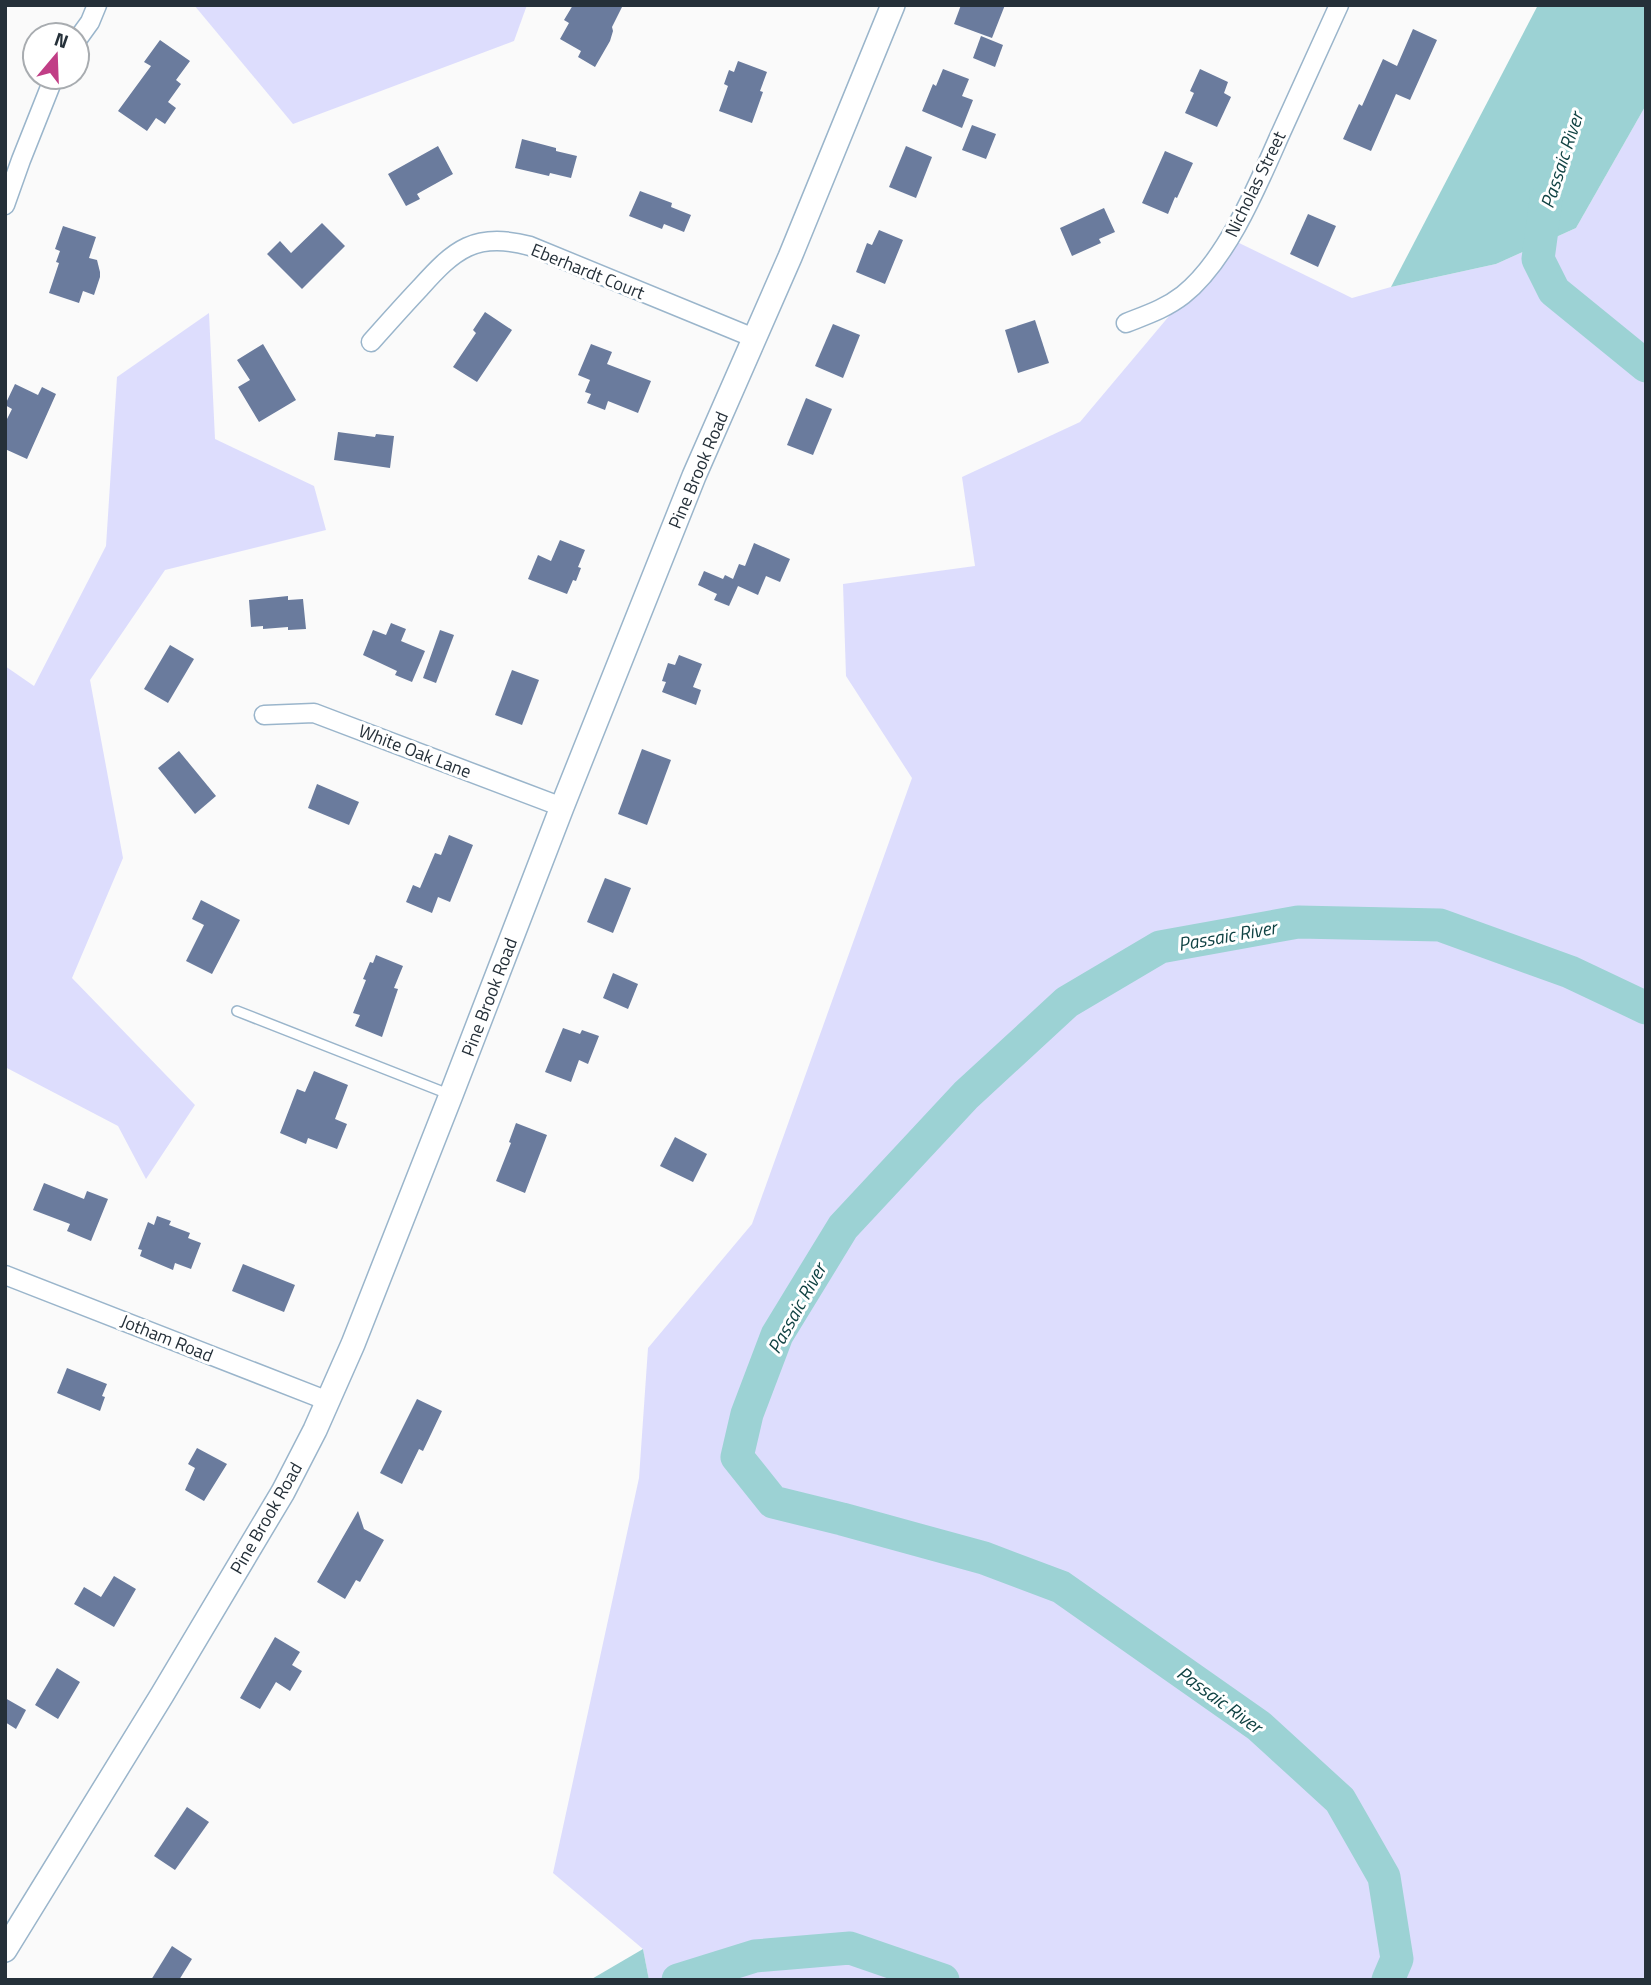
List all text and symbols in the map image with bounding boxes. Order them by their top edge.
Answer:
north arrow [21,21,91,91]
text: N [51,24,73,55]
water label: Passaic River [1532,106,1591,212]
street label: Nicholas Street [1218,126,1293,242]
street label: Eberhardt Court [527,236,650,306]
street label: Pine Brook Road [661,407,735,533]
street label: White Oak Lane [355,717,475,785]
water label: Passaic River [1176,912,1280,958]
street label: Pine Brook Road [454,934,524,1060]
water label: Passaic River [759,1256,834,1358]
street label: Jotham Road [117,1307,217,1369]
street label: Pine Brook Road [223,1457,309,1579]
water label: Passaic River [1171,1658,1270,1741]

